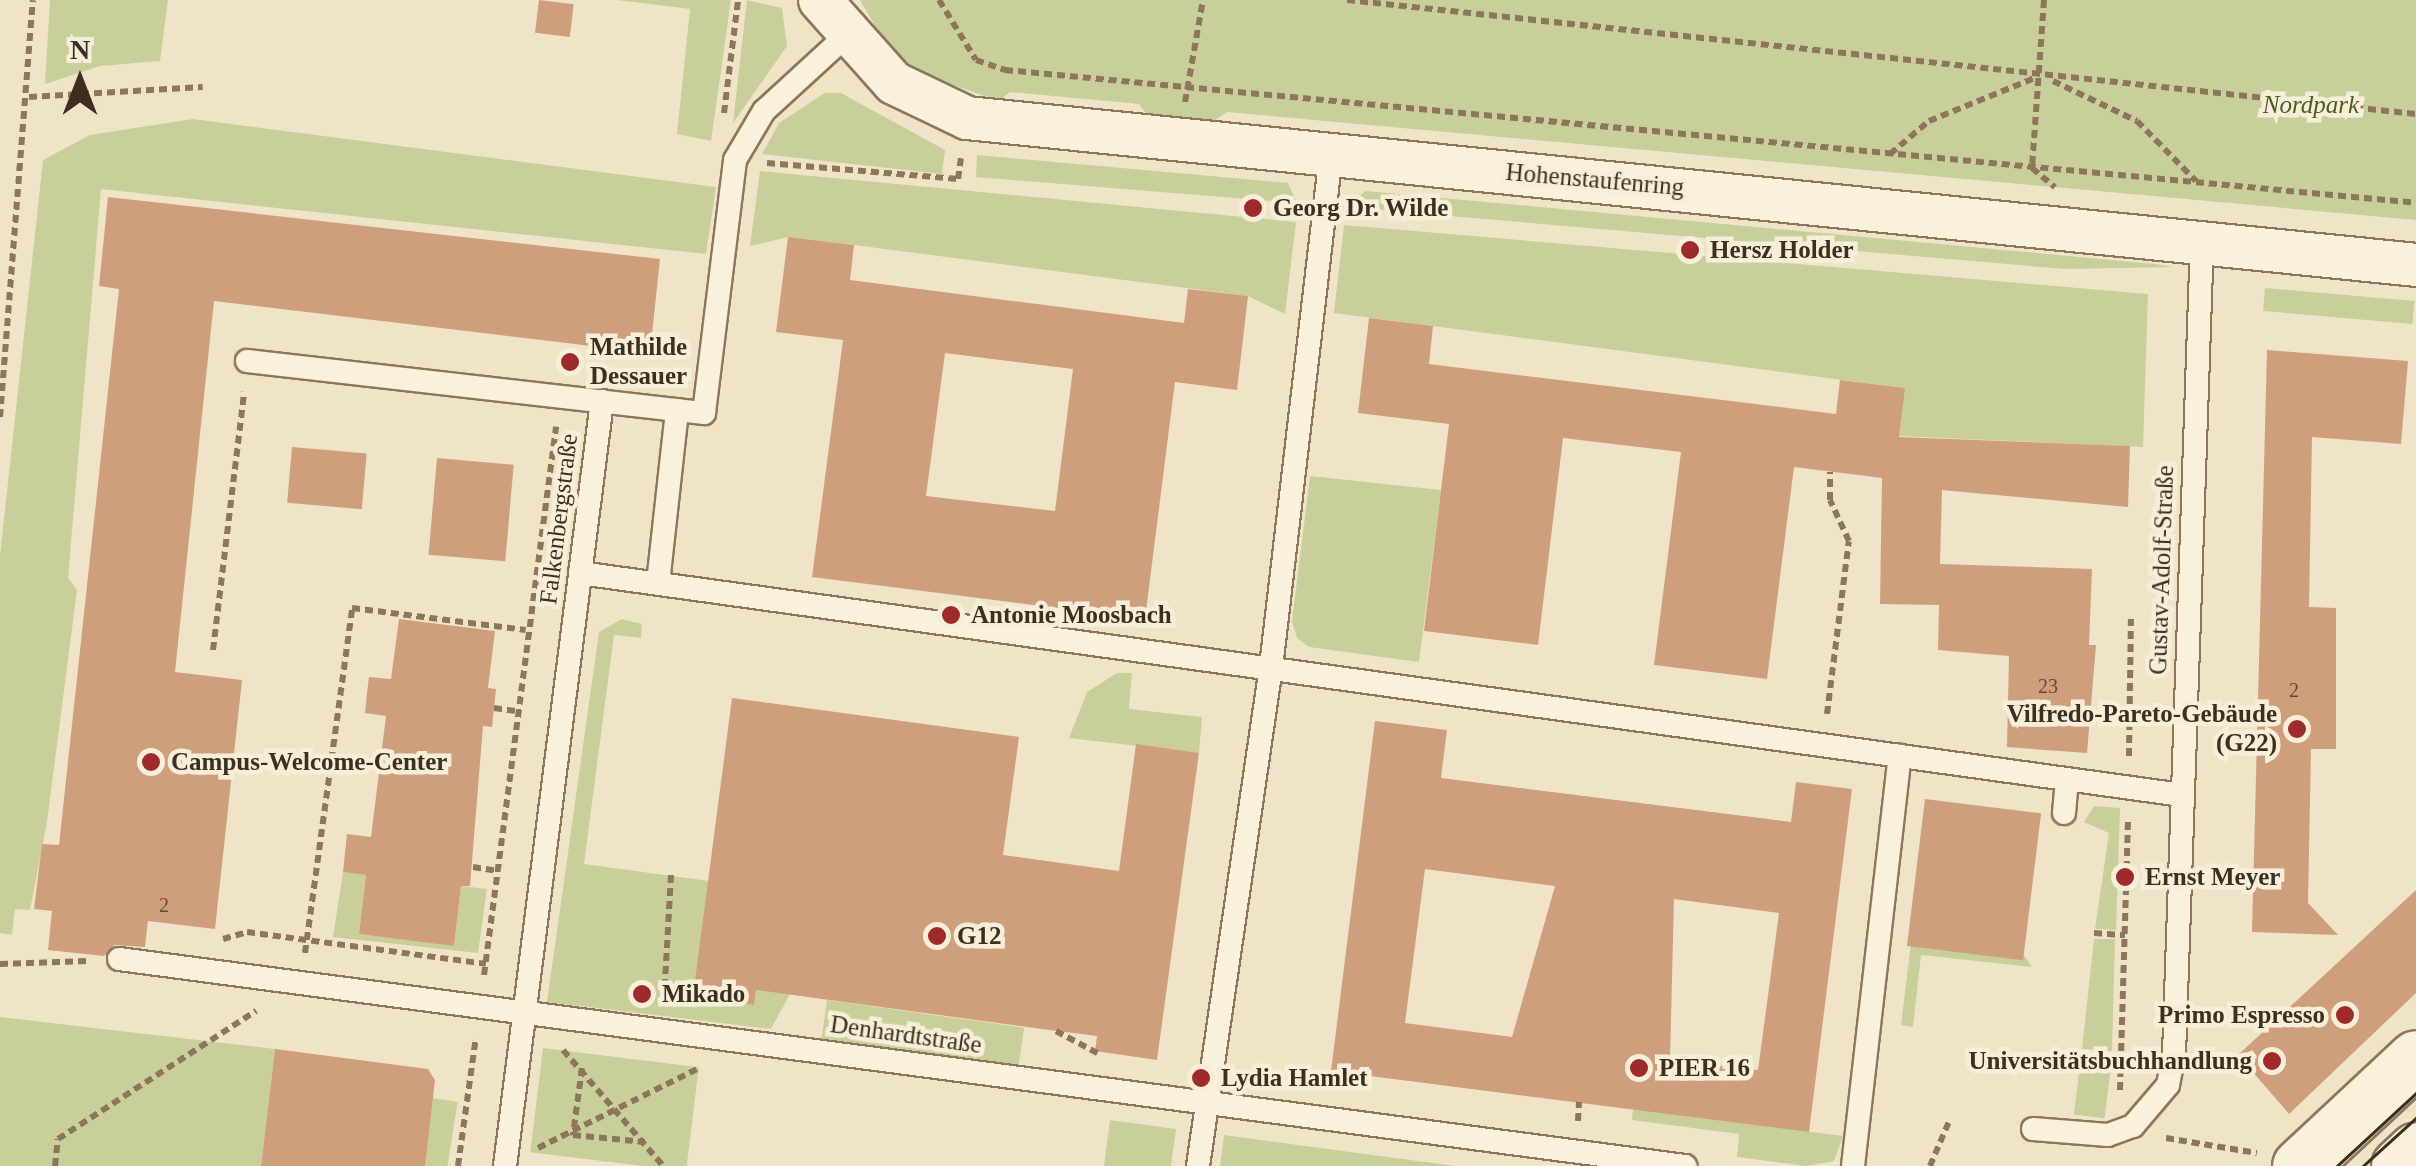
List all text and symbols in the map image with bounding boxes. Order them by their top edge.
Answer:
north arrow [30,30,130,130]
text: N [70,34,90,65]
park label: Nordpark [2263,90,2359,120]
street label: Hohenstaufenring [1504,157,1686,203]
place label: Georg Dr. Wilde [1273,193,1449,223]
marker: Georg Dr. Wilde [1242,197,1264,219]
place label: Hersz Holder [1710,235,1854,265]
marker: Hersz Holder [1679,239,1701,261]
place label: Mathilde Dessauer [590,333,687,392]
marker: Mathilde Dessauer [559,351,581,373]
street label: Falkenbergstraße [534,432,584,606]
street label: Gustav-Adolf-Straße [2143,465,2181,675]
place label: Antonie Moosbach [971,600,1172,630]
marker: Antonie Moosbach [940,604,962,626]
house number: 23 [2038,674,2058,698]
house number: 2 [2289,678,2299,702]
place label: Vilfredo-Pareto-Gebäude (G22) [2007,700,2277,759]
marker: Vilfredo-Pareto-Gebäude (G22) [2286,718,2308,740]
place label: Campus-Welcome-Center [171,747,447,777]
marker: Campus-Welcome-Center [140,751,162,773]
place label: Ernst Meyer [2145,862,2280,892]
marker: Ernst Meyer [2114,866,2136,888]
house number: 2 [159,893,169,917]
place label: G12 [957,921,1001,951]
marker: G12 [926,925,948,947]
place label: Mikado [662,979,745,1009]
marker: Mikado [631,983,653,1005]
place label: Primo Espresso [2158,1000,2325,1030]
marker: Primo Espresso [2334,1004,2356,1026]
street label: Denhardtstraße [828,1010,984,1060]
place label: Universitätsbuchhandlung [1969,1046,2252,1076]
marker: Universitätsbuchhandlung [2261,1050,2283,1072]
place label: PIER 16 [1659,1053,1750,1083]
marker: PIER 16 [1628,1057,1650,1079]
place label: Lydia Hamlet [1221,1063,1368,1093]
marker: Lydia Hamlet [1190,1067,1212,1089]

